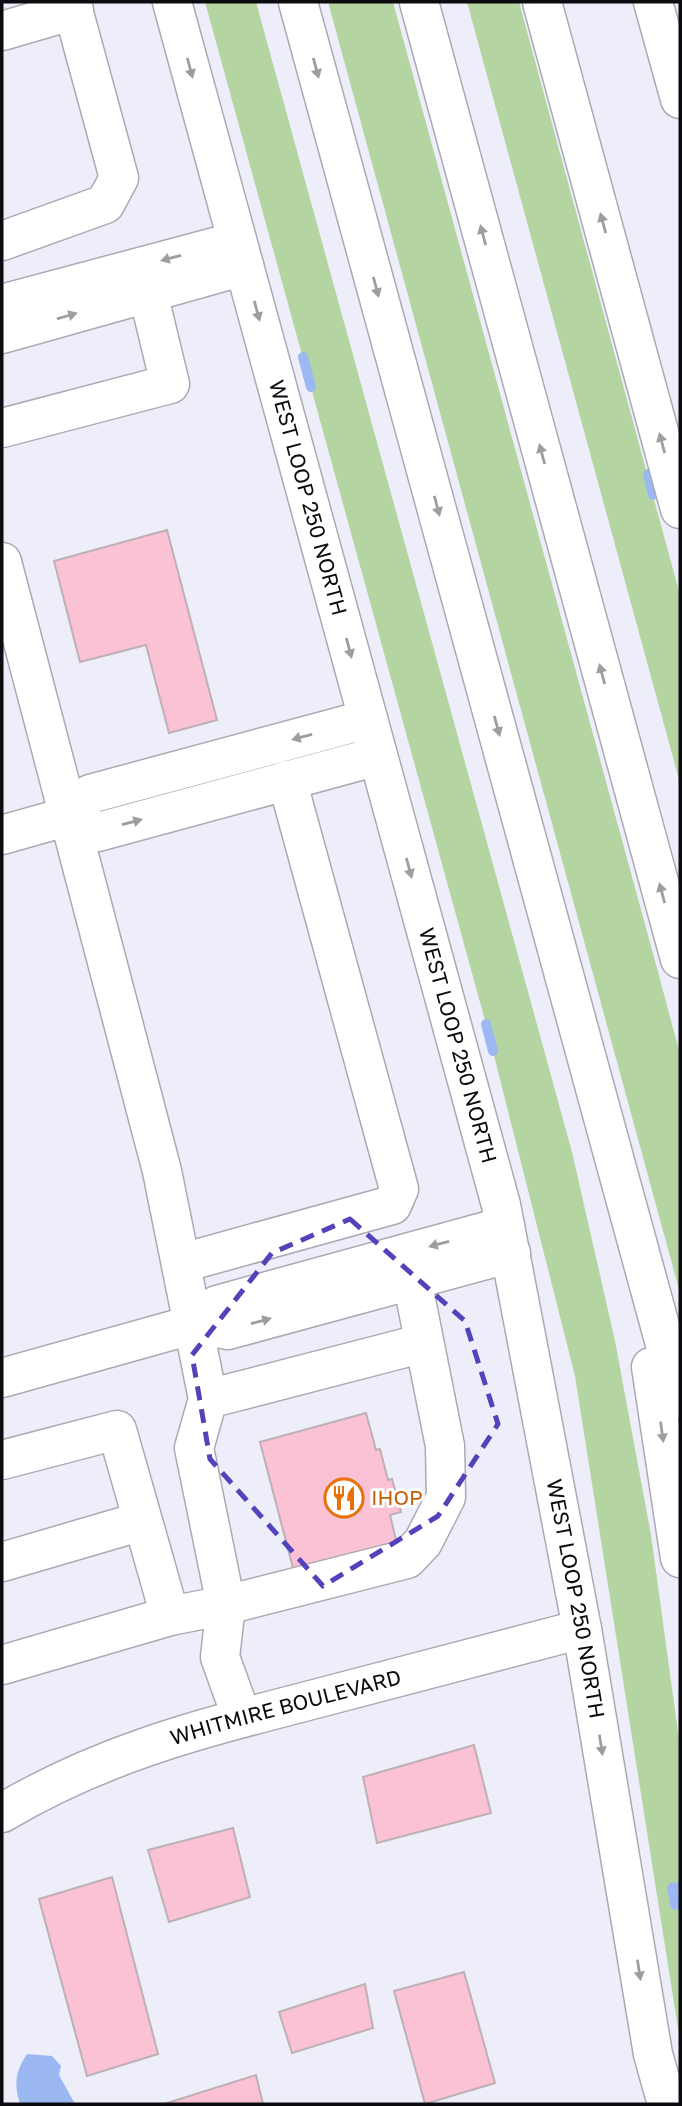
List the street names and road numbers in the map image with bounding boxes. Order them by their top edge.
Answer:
street label: WEST LOOP 250 NORTH [264,377,353,618]
street label: WEST LOOP 250 NORTH [414,925,503,1166]
street label: WEST LOOP 250 NORTH [542,1477,611,1720]
street label: WHITMIRE BOULEVARD [167,1663,404,1750]

